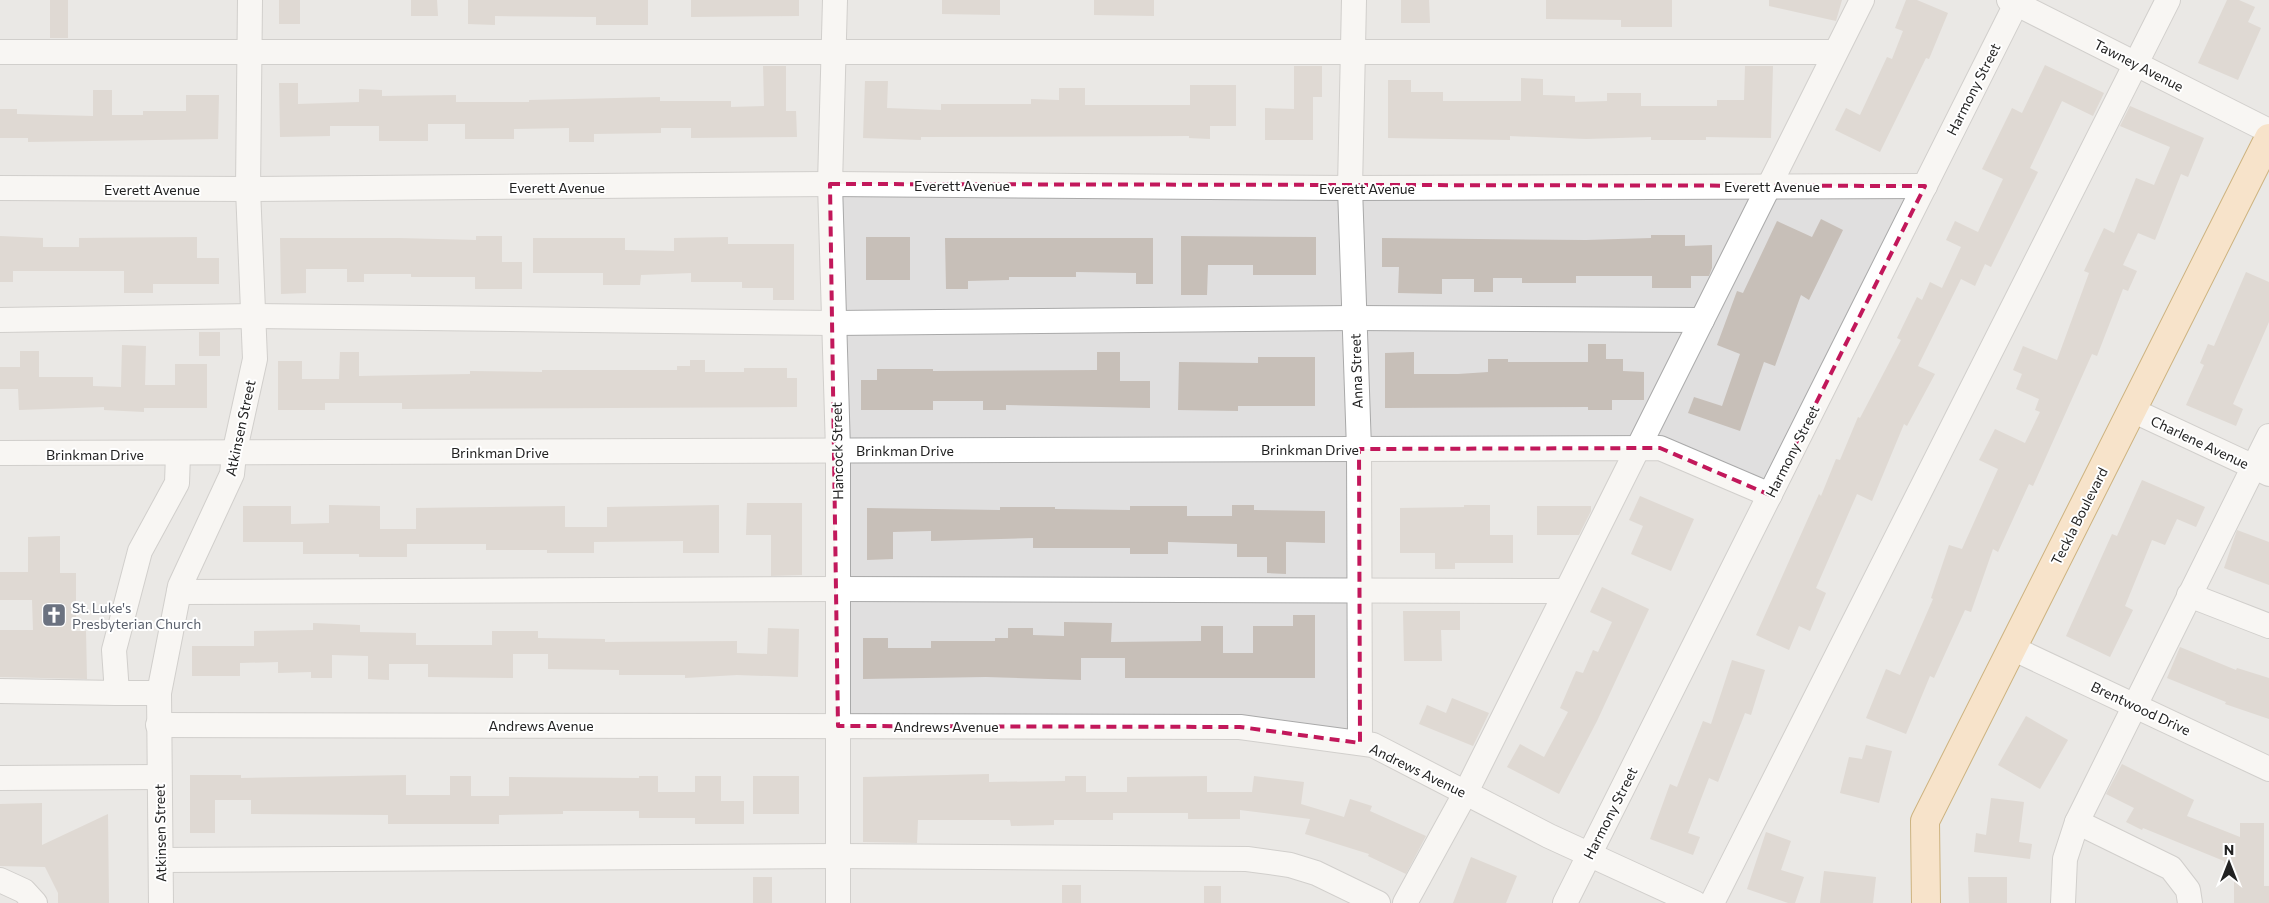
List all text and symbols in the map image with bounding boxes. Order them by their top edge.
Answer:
street label: Tawney Avenue [2091,35,2187,95]
street label: Harmony Street [1942,40,2004,138]
street label: Everett Avenue [914,177,1010,194]
street label: Everett Avenue [1724,178,1820,195]
street label: Everett Avenue [509,179,605,196]
street label: Everett Avenue [1319,180,1415,197]
street label: Everett Avenue [104,181,200,198]
street label: Anna Street [1346,333,1366,409]
street label: Atkinsen Street [221,378,259,478]
street label: Hancock Street [828,402,846,500]
street label: Harmony Street [1761,402,1823,500]
street label: Charlene Avenue [2148,412,2252,472]
street label: Brinkman Drive [1261,441,1359,458]
street label: Brinkman Drive [856,442,954,459]
street label: Brinkman Drive [451,444,549,461]
street label: Brinkman Drive [46,446,144,463]
street label: Teckla Boulevard [2047,464,2111,568]
place label: St. Luke's Presbyterian Church [72,599,201,632]
church icon: St. Luke's Presbyterian Church [41,602,67,628]
street label: Brentwood Drive [2089,678,2193,738]
street label: Andrews Avenue [488,717,594,734]
street label: Andrews Avenue [893,718,999,735]
street label: Andrews Avenue [1367,739,1469,801]
street label: Harmony Street [1579,764,1641,862]
street label: Atkinsen Street [151,784,169,882]
north arrow [2204,838,2254,888]
text: N [2224,841,2234,858]

